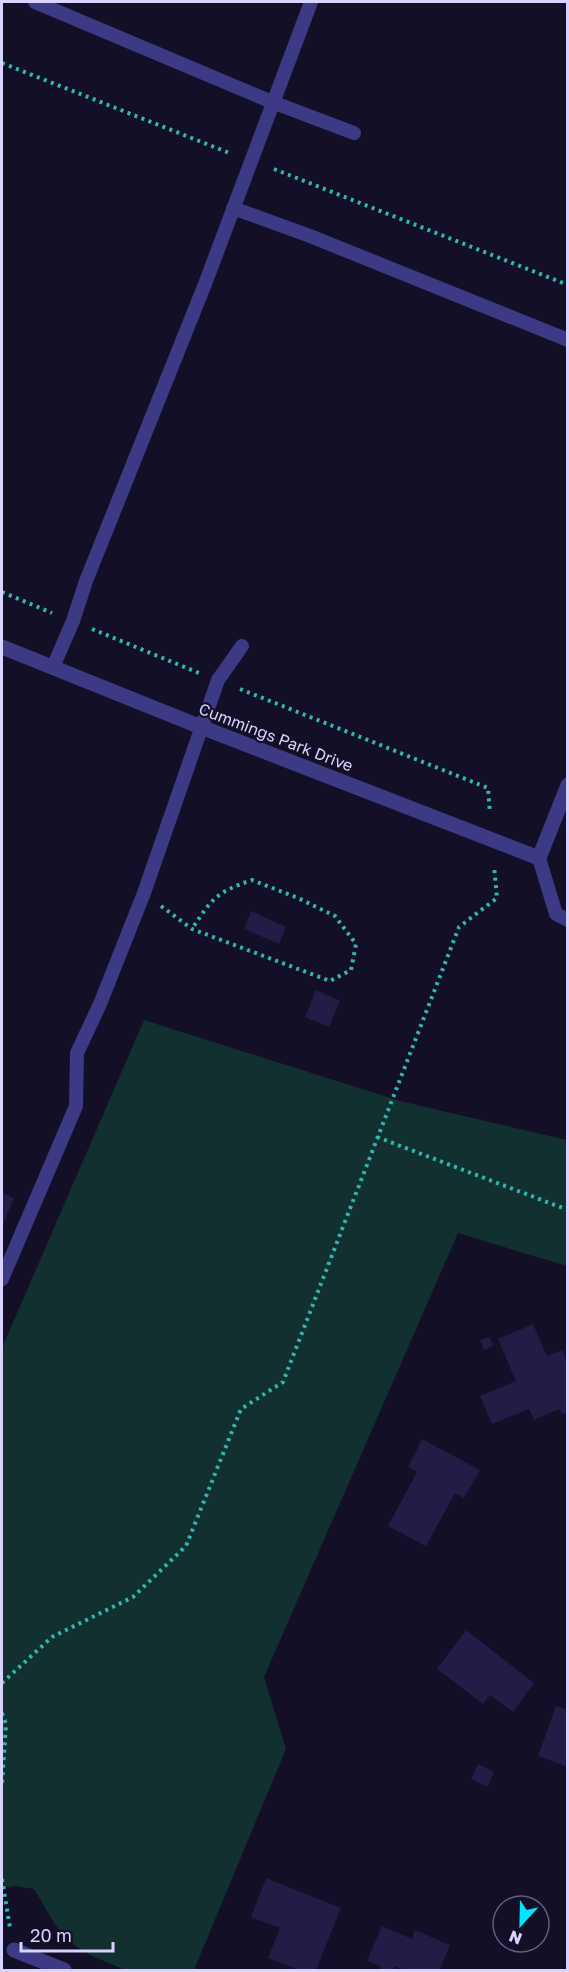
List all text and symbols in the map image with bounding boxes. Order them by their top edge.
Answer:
street label: Cummings Park Drive [196,698,356,776]
north arrow [491,1894,551,1954]
scale bar [21,1915,112,1953]
text: 20 m [30,1924,72,1946]
text: N [506,1926,525,1949]

